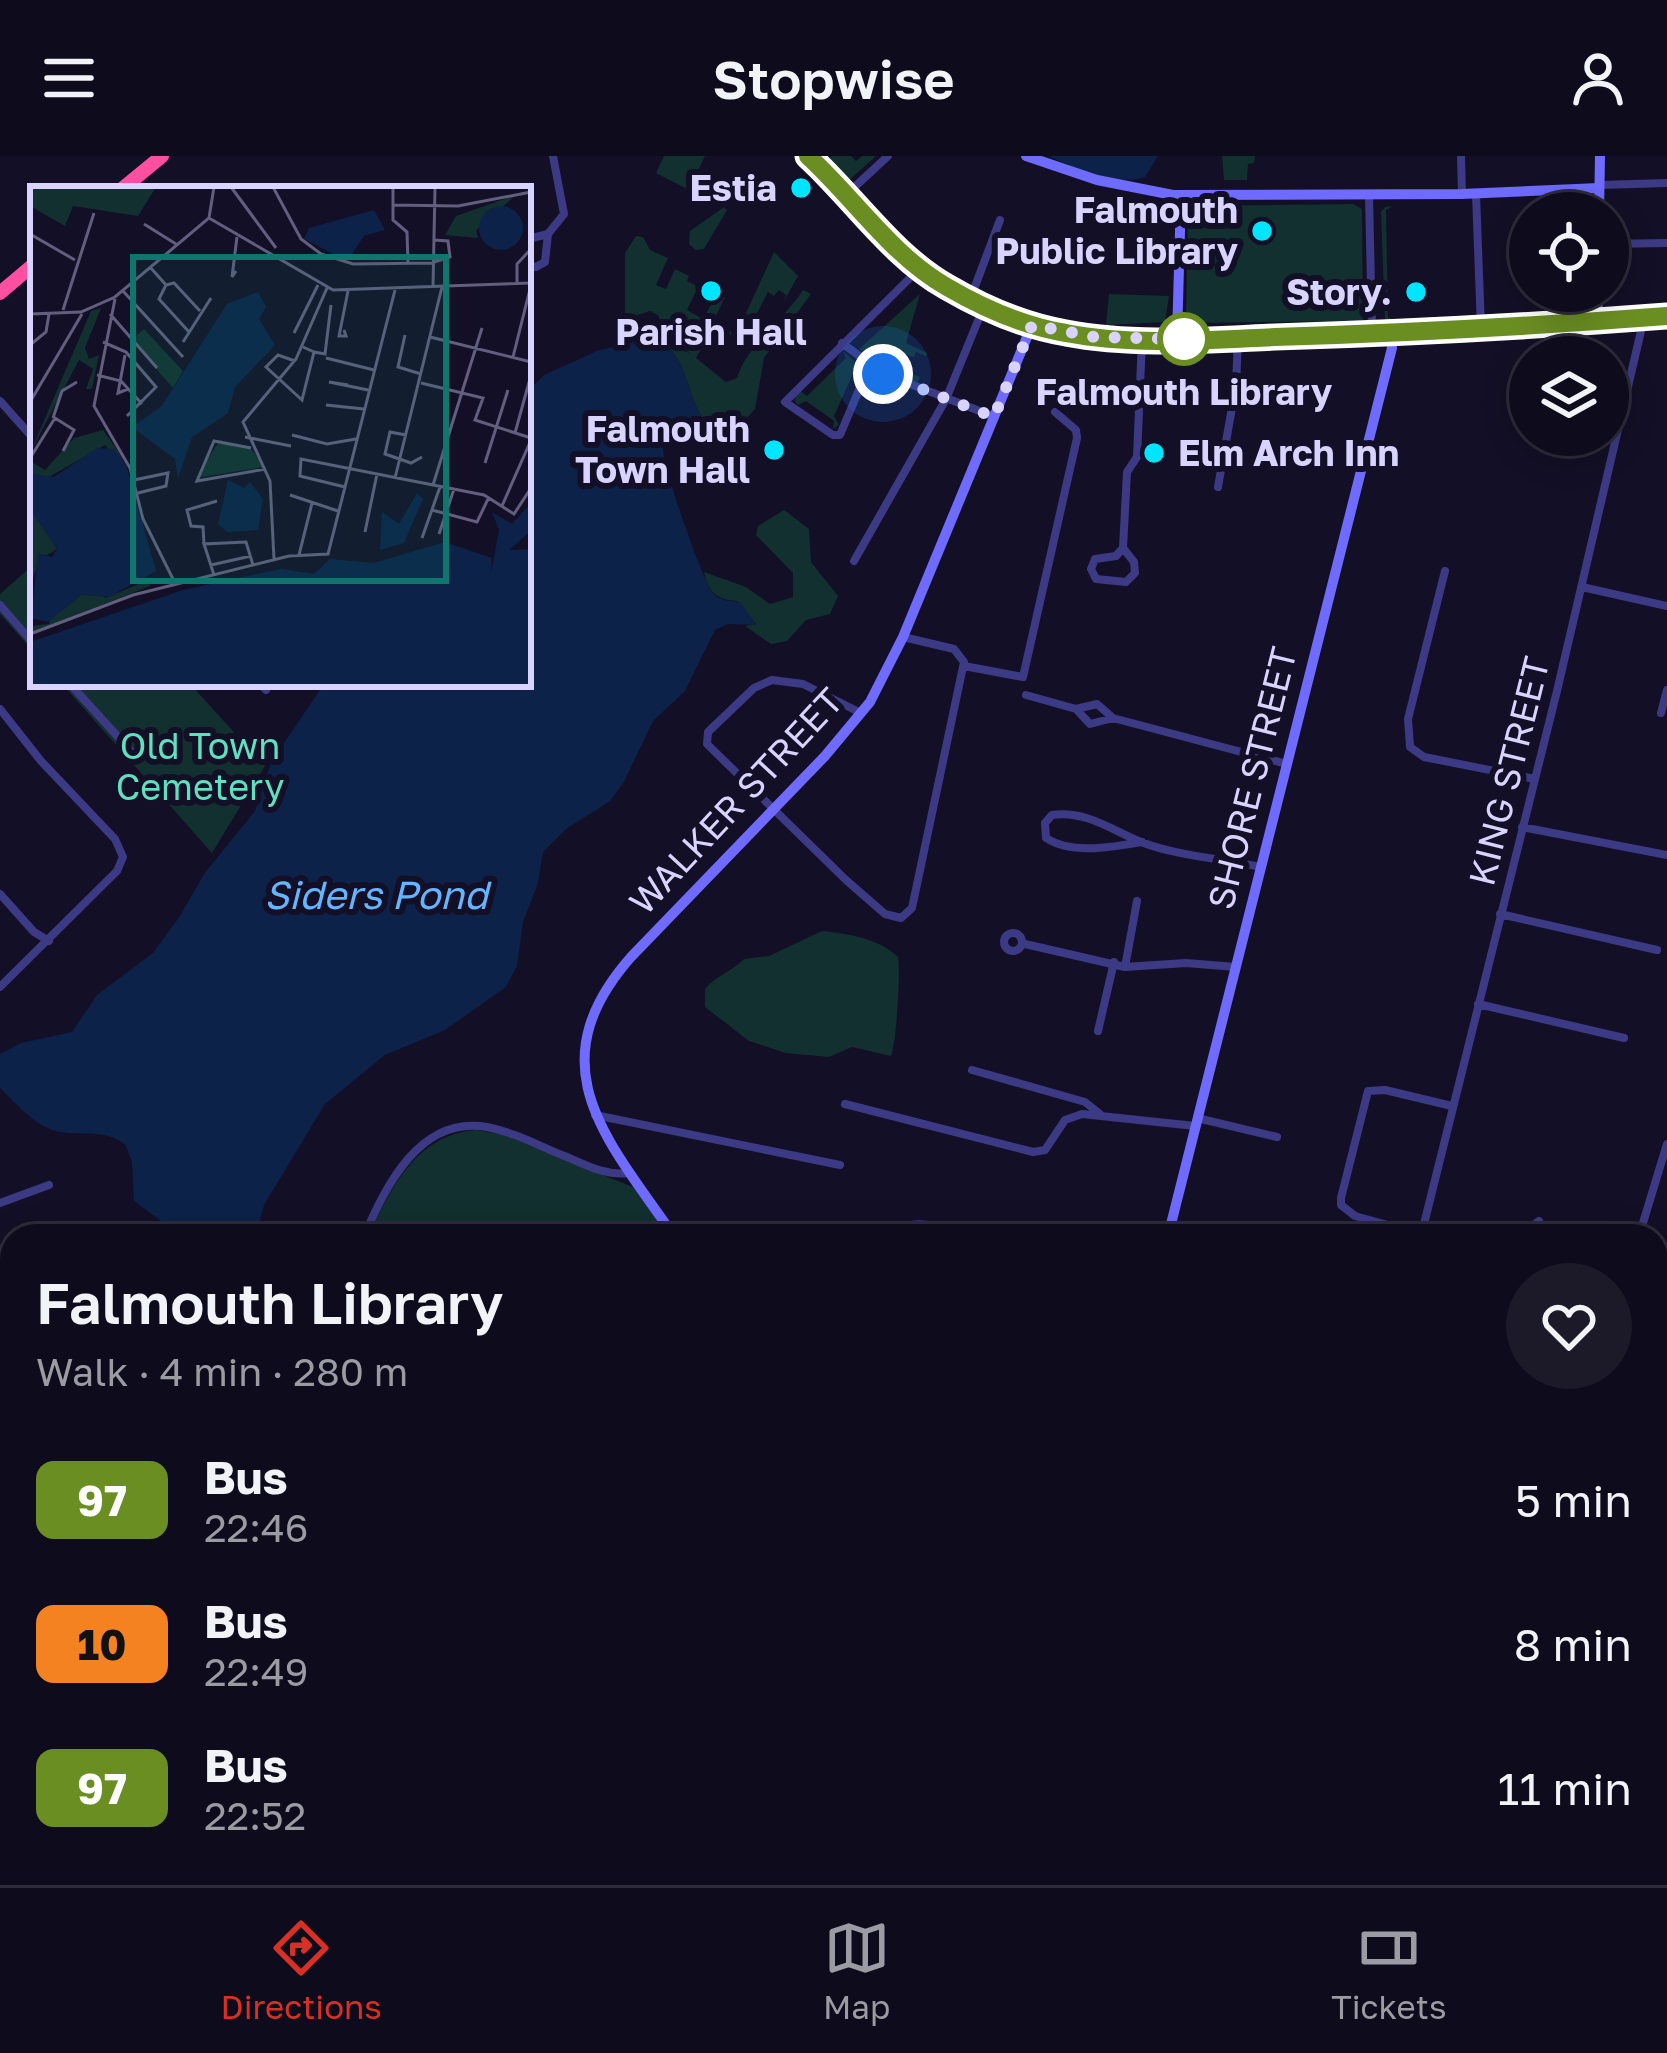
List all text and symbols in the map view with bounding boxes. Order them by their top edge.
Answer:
icon: menu [36,45,102,111]
icon: person [1565,45,1631,111]
text: Stopwise [712,46,955,111]
place label: Estia [689,166,777,209]
marker: Estia [788,175,814,201]
inset map [30,186,531,687]
place label: Falmouth Public Library [995,188,1238,272]
map controls [1509,192,1629,456]
button: locate [1509,192,1629,312]
marker: Falmouth Public Library [1249,218,1275,244]
place label: Story. [1286,270,1392,313]
marker: Parish Hall [698,278,724,304]
marker: Story. [1403,279,1429,305]
place label: Parish Hall [615,310,807,353]
marker: Falmouth Library [1159,314,1209,364]
button: layers [1509,336,1629,456]
your location [853,344,913,404]
place label: Falmouth Library [1036,370,1333,413]
place label: Falmouth Town Hall [575,407,750,491]
place label: Elm Arch Inn [1178,431,1399,474]
marker: Falmouth Town Hall [761,437,787,463]
marker: Elm Arch Inn [1141,440,1167,466]
street label: SHORE STREET [1198,642,1305,913]
street label: KING STREET [1459,652,1558,890]
street label: WALKER STREET [620,679,851,923]
park label: Old Town Cemetery [116,724,284,808]
water label: Siders Pond [264,871,492,918]
button: heart [1506,1263,1632,1389]
text: Falmouth Library [36,1268,503,1337]
text: Walk · 4 min · 280 m [36,1348,408,1395]
text: Bus [204,1450,288,1504]
text: 5 min [1515,1473,1632,1527]
text: 97 [77,1475,127,1525]
text: 22:46 [204,1504,308,1551]
text: Bus [204,1594,288,1648]
text: 8 min [1514,1617,1632,1671]
text: 10 [78,1619,126,1669]
text: 22:49 [204,1648,308,1695]
text: Bus [204,1738,288,1792]
text: 11 min [1498,1761,1632,1815]
text: 97 [77,1763,127,1813]
text: 22:52 [204,1792,306,1839]
tab: Directions [221,1915,382,2026]
tab: Map [823,1915,890,2026]
tab: Tickets [1331,1915,1446,2026]

